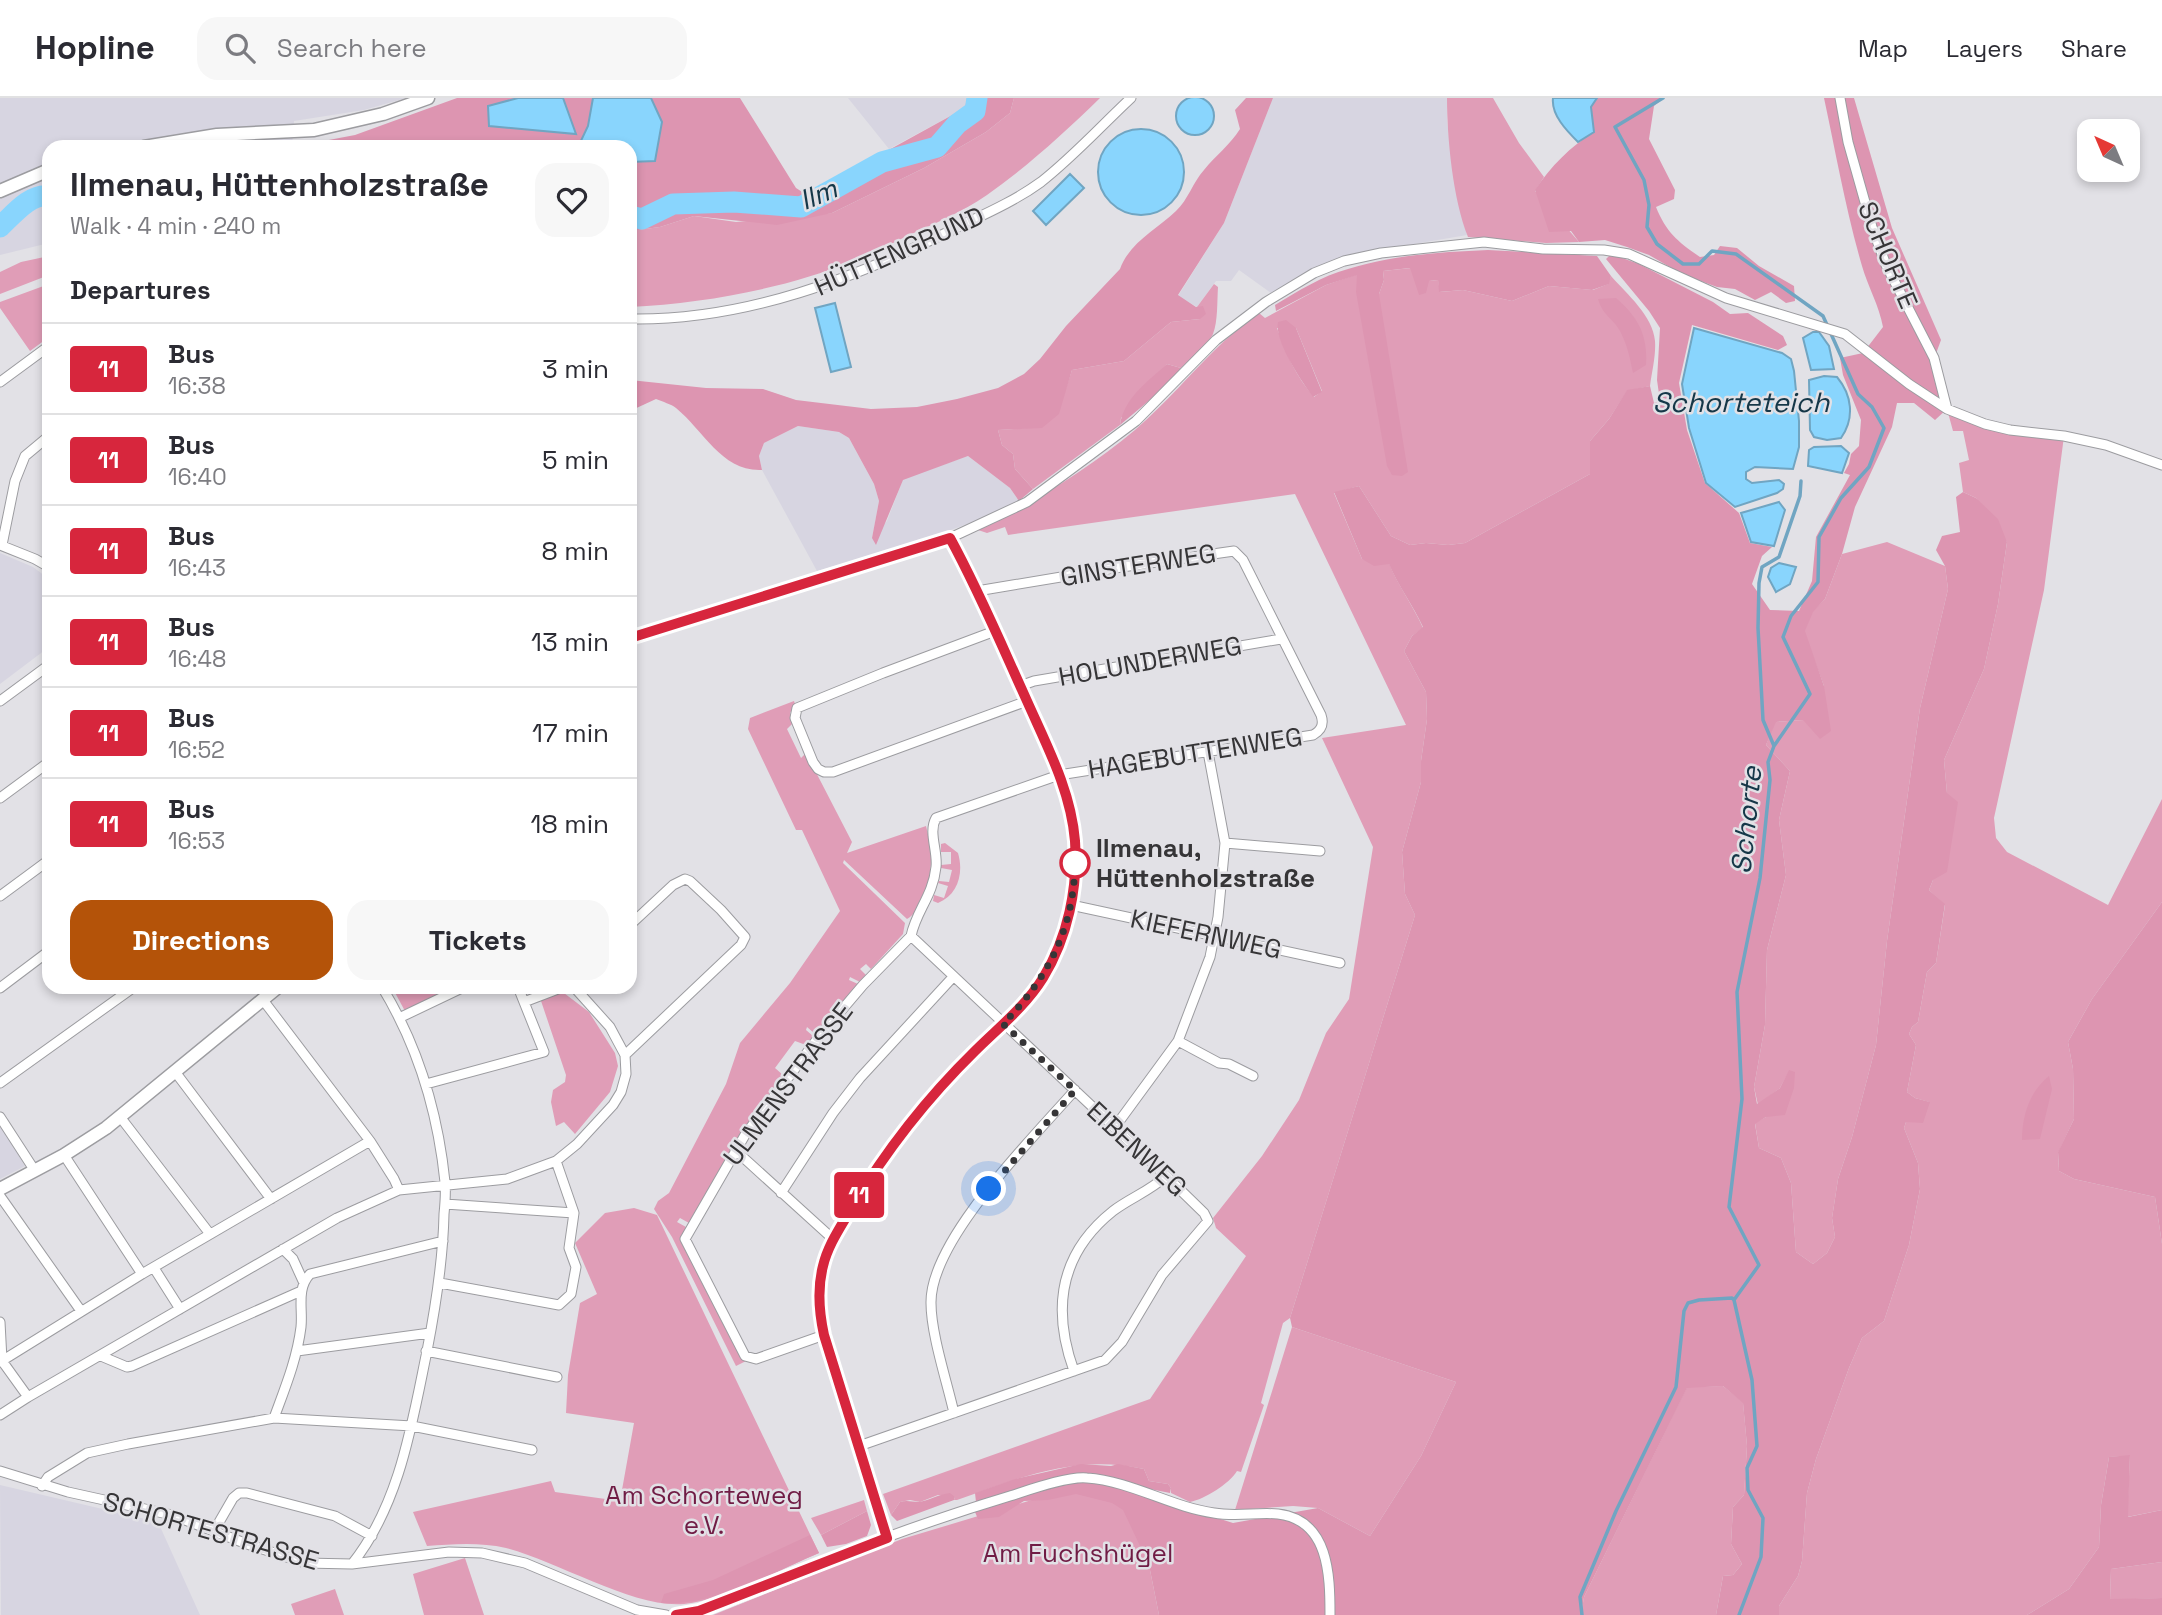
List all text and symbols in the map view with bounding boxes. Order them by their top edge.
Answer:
search box [197,17,687,80]
text: Hopline [35,27,155,69]
icon: search [221,29,259,67]
text: Search here [277,31,427,65]
text: Map [1858,33,1908,64]
text: Layers [1946,33,2023,64]
text: Share [2061,33,2127,64]
north arrow [2077,119,2140,182]
map controls [2077,119,2140,182]
button: heart [535,163,609,237]
text: Ilmenau, Hüttenholzstraße [70,164,489,206]
water label: Ilm [794,170,843,218]
street label: SCHORTE [1850,196,1926,314]
street label: HÜTTENGRUND [809,198,989,304]
text: Walk · 4 min · 240 m [70,211,281,241]
text: Departures [70,273,211,307]
text: Bus [168,337,215,371]
text: 3 min [542,352,609,386]
text: 11 [98,353,119,384]
text: 16:38 [168,371,226,401]
water label: Schorteteich [1652,384,1830,420]
text: Bus [168,428,215,462]
text: 5 min [542,443,609,477]
text: 11 [98,444,119,475]
text: 16:40 [168,462,227,492]
text: Bus [168,519,215,553]
text: 8 min [541,534,609,568]
text: 11 [98,535,119,566]
street label: GINSTERWEG [1058,536,1218,594]
text: 16:43 [168,553,226,583]
text: Bus [168,610,215,644]
text: 13 min [531,625,609,659]
text: 11 [98,626,119,657]
street label: HOLUNDERWEG [1056,628,1244,694]
text: 16:48 [168,644,226,674]
text: Bus [168,701,215,735]
text: 17 min [532,716,609,750]
text: 11 [98,717,119,748]
street label: HAGEBUTTENWEG [1085,719,1305,787]
text: 16:52 [168,735,225,765]
water label: Schorte [1722,763,1770,876]
text: Bus [168,792,215,826]
text: 18 min [531,807,609,841]
text: 11 [98,808,119,839]
text: 16:53 [168,826,225,856]
place label: Ilmenau, Hüttenholzstraße [1096,831,1315,895]
marker: Ilmenau, Hüttenholzstraße [1060,848,1090,878]
button: Directions [70,900,333,980]
button: Tickets [347,900,609,980]
street label: KIEFERNWEG [1127,901,1285,967]
street label: ULMENSTRASSE [716,996,860,1172]
street label: EIBENWEG [1080,1094,1194,1204]
your location [971,1171,1006,1206]
line badge: 11 [828,1172,890,1218]
text: 11 [848,1179,870,1210]
park label: Am Schorteweg e.V. [605,1478,803,1542]
street label: SCHORTESTRASSE [99,1484,323,1578]
park label: Am Fuchshügel [983,1536,1173,1570]

